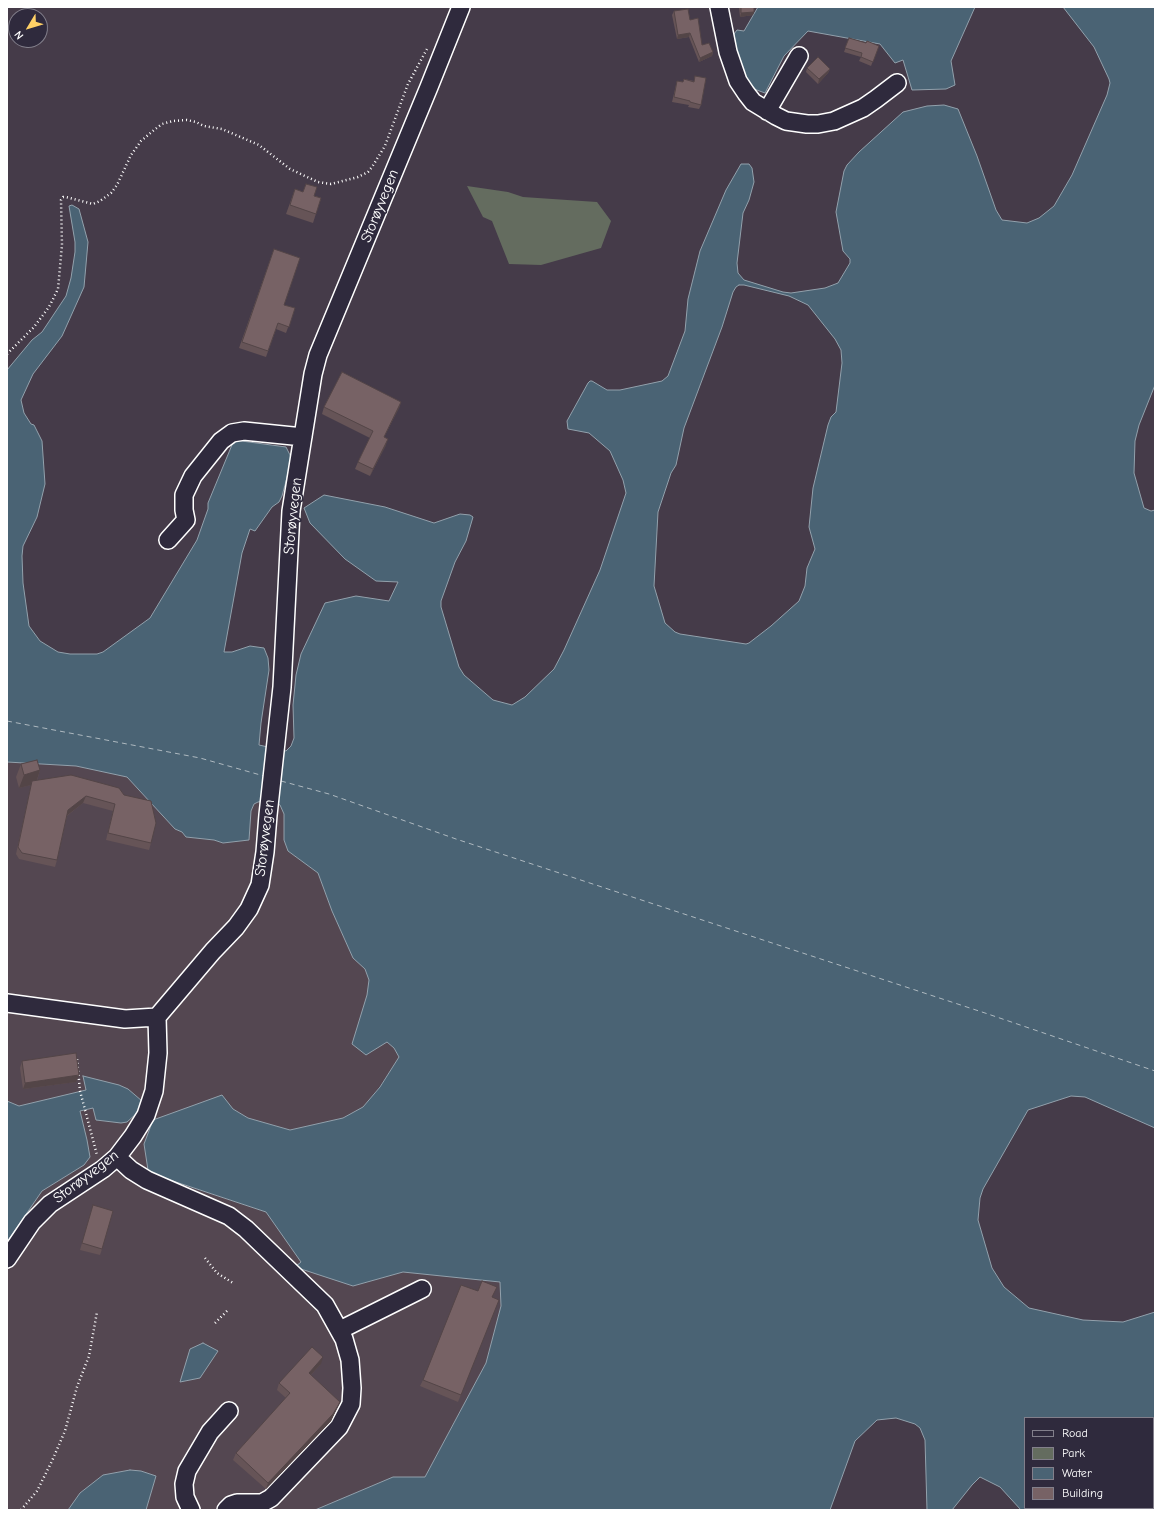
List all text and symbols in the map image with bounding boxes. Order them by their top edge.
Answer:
north arrow [8,8,48,48]
text: N [12,28,26,42]
street label: Storøyvegen [357,167,403,245]
street label: Storøyvegen [280,477,306,555]
street label: Storøyvegen [251,798,279,878]
street label: Storøyvegen [50,1147,122,1207]
legend [1024,1417,1154,1509]
text: Road [1062,1426,1088,1440]
text: Park [1062,1446,1085,1460]
text: Water [1062,1466,1092,1480]
text: Building [1062,1486,1103,1500]

